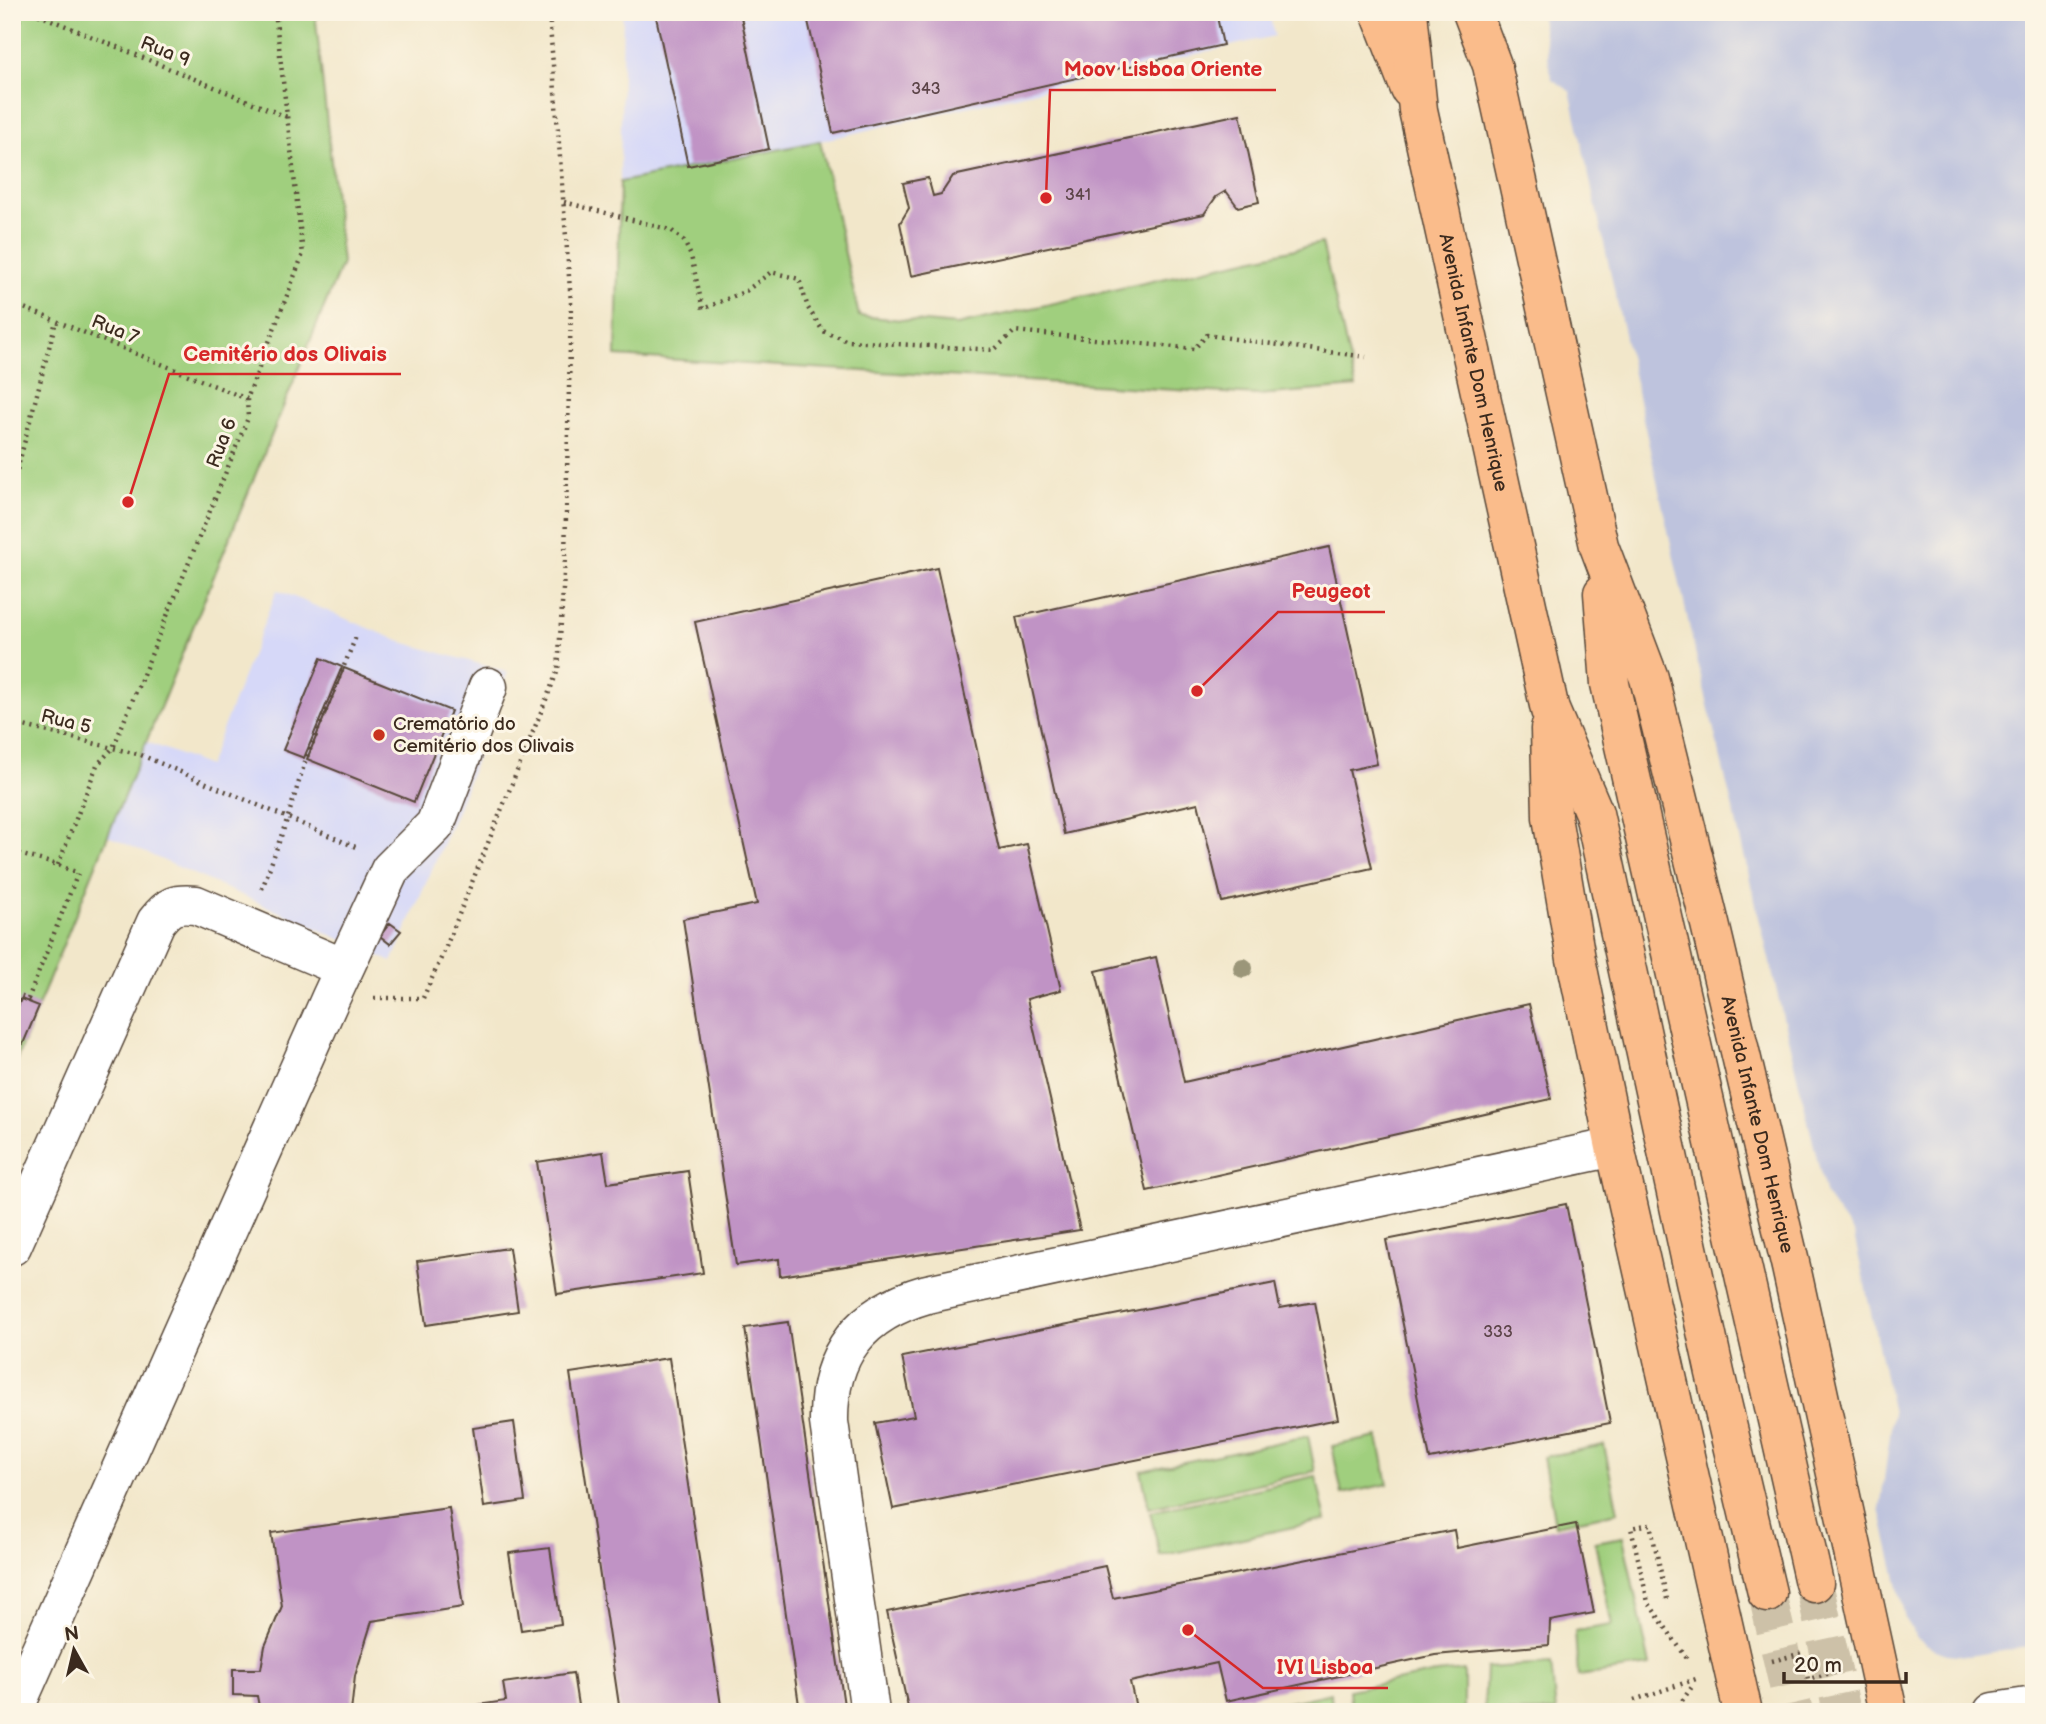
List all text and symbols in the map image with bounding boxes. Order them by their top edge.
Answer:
street label: Rua 9 [137,32,193,72]
callout: Moov Lisboa Oriente [1050,48,1276,90]
text: Moov Lisboa Oriente [1064,57,1262,82]
house number: 343 [911,80,941,99]
house number: 341 [1065,186,1091,205]
street label: Avenida Infante Dom Henrique [1434,231,1513,494]
street label: Rua 7 [88,310,143,350]
callout: Cemitério dos Olivais [169,332,401,374]
text: Cemitério dos Olivais [183,342,387,367]
street label: Rua 6 [202,415,242,471]
callout: Peugeot [1278,570,1385,612]
text: Peugeot [1291,579,1371,604]
street label: Rua 5 [39,705,94,739]
place label: Crematório do Cemitério dos Olivais [393,713,574,758]
marker: Crematório do Cemitério dos Olivais [371,727,387,743]
street label: Avenida Infante Dom Henrique [1716,993,1799,1256]
house number: 333 [1483,1323,1513,1342]
north arrow [38,1616,108,1686]
text: N [63,1622,81,1647]
scale bar [1784,1640,1906,1684]
callout: IVI Lisboa [1263,1646,1388,1688]
text: 20 m [1794,1653,1842,1678]
text: IVI Lisboa [1277,1655,1373,1680]

